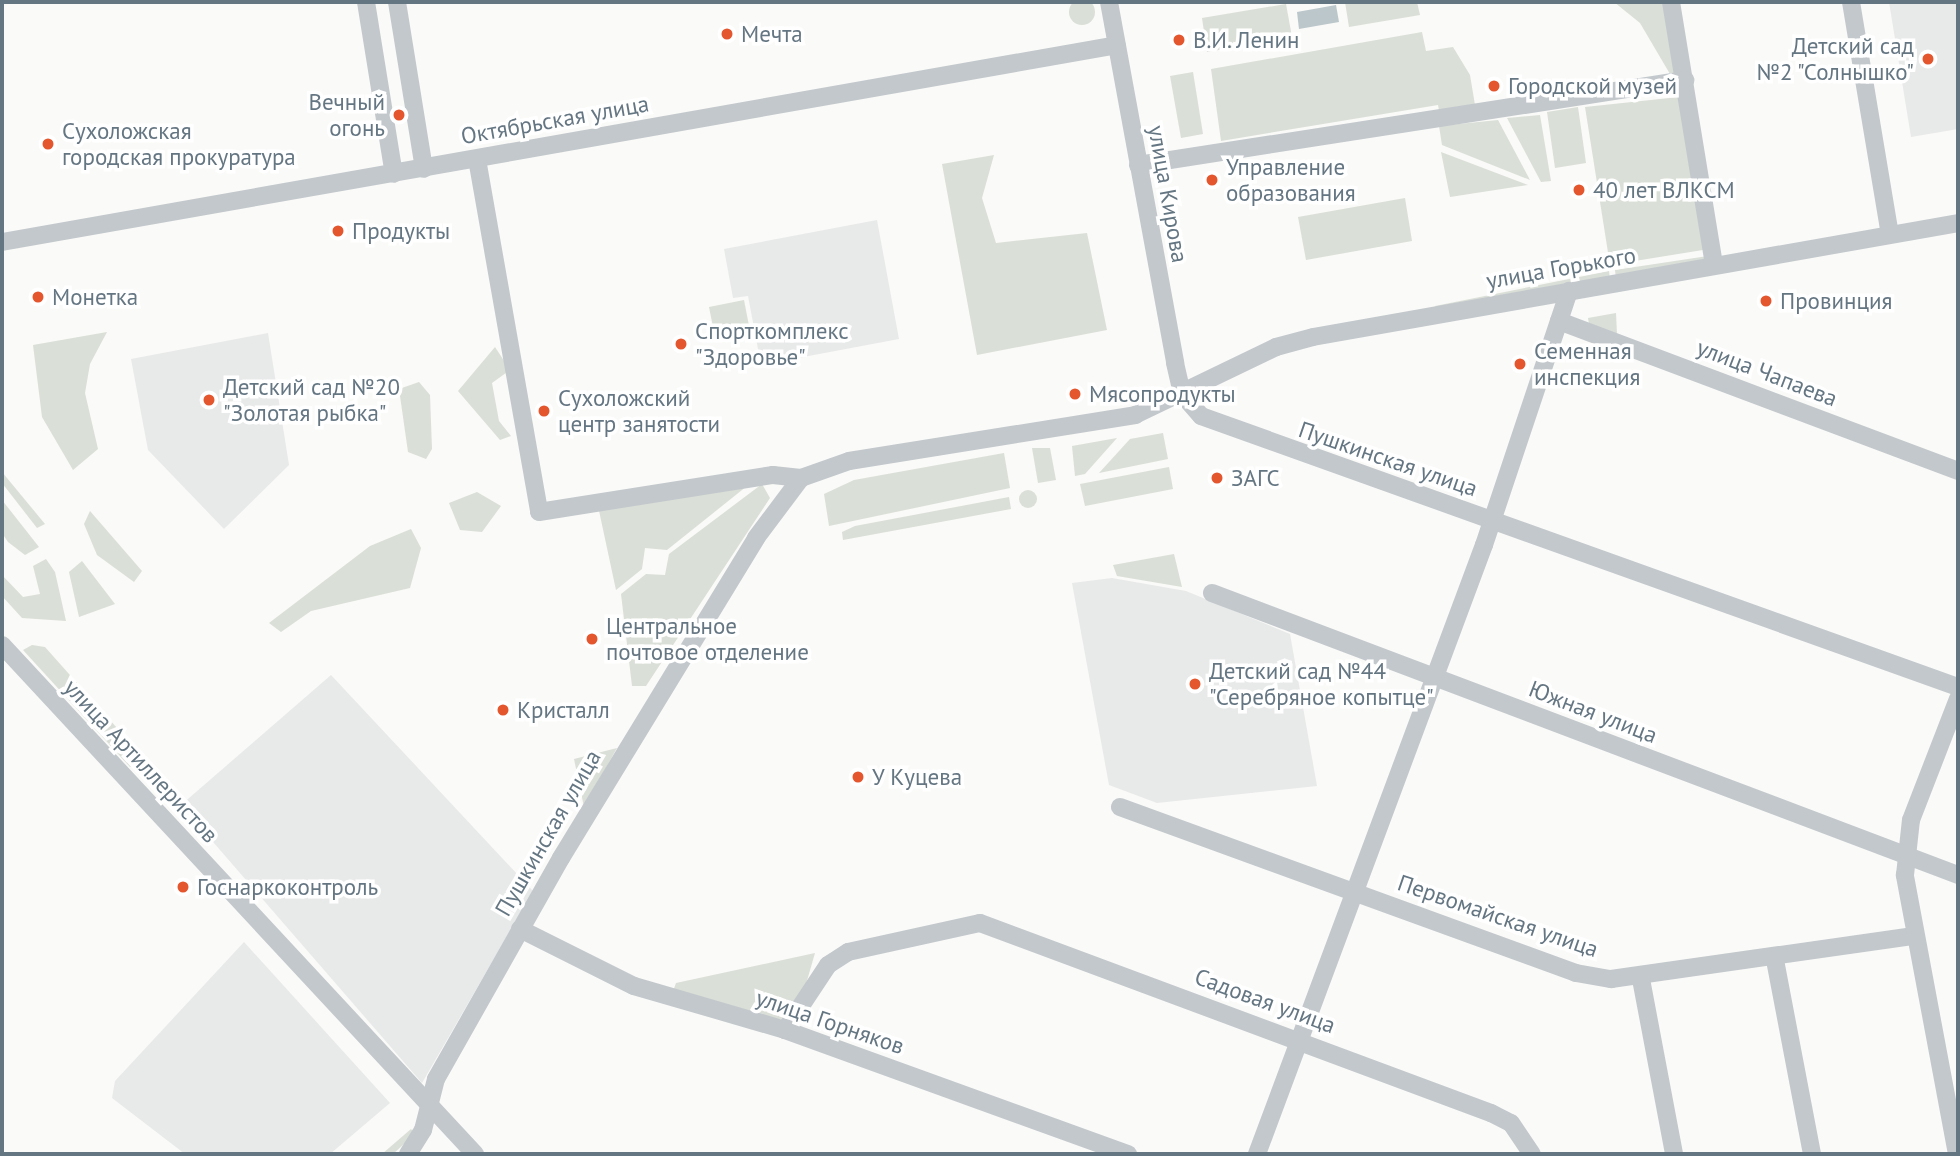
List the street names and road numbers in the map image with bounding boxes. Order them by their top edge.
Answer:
street label: Октябрьская улица [459,90,651,150]
street label: улица Кирова [1142,123,1194,265]
street label: улица Горького [1484,241,1638,295]
street label: улица Чапаева [1693,334,1841,412]
street label: Пушкинская улица [1295,415,1481,503]
street label: улица Артиллеристов [58,673,224,849]
street label: Южная улица [1525,675,1661,749]
street label: Пушкинская улица [489,745,607,921]
street label: Первомайская улица [1394,869,1602,963]
street label: Садовая улица [1191,963,1339,1039]
street label: улица Горняков [752,984,908,1060]

